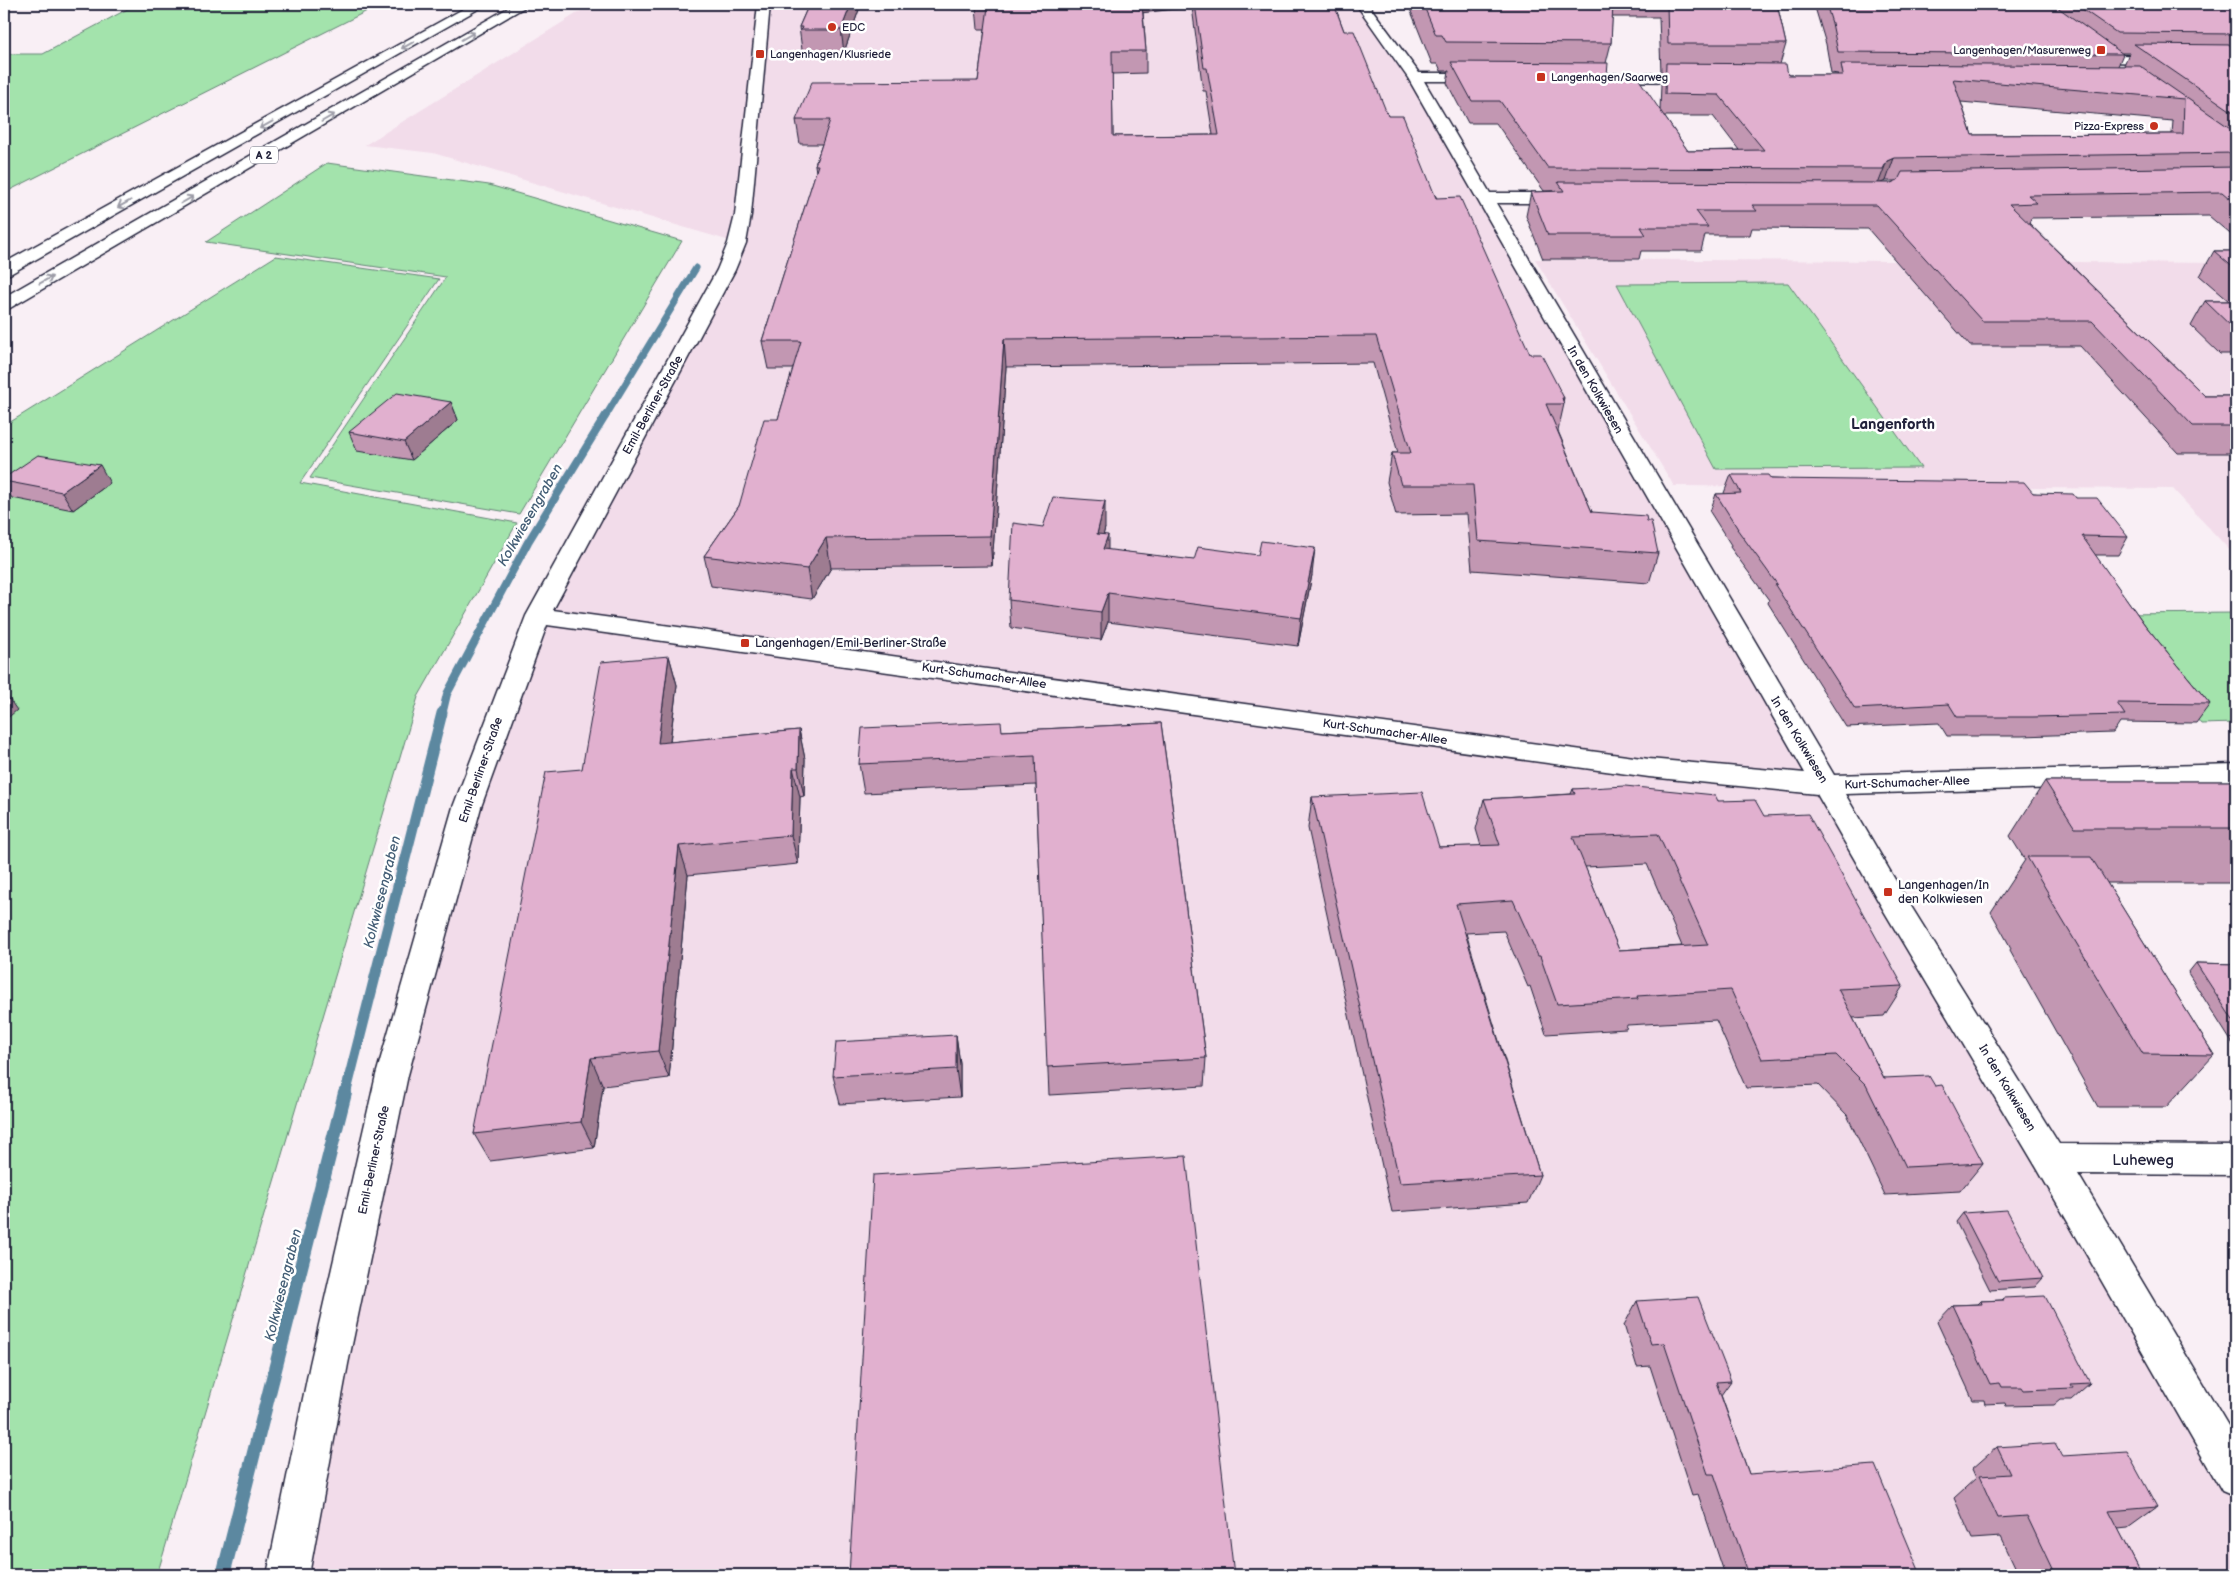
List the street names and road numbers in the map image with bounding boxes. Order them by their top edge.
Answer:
road number: A 2 [250,146,278,164]
street label: In den Kolkwiesen [1564,344,1626,437]
street label: Emil-Berliner-Straße [620,353,686,457]
street label: Kurt-Schumacher-Allee [921,660,1047,692]
street label: In den Kolkwiesen [1767,694,1831,786]
street label: Emil-Berliner-Straße [456,715,506,825]
street label: Kurt-Schumacher-Allee [1322,716,1448,748]
street label: Kurt-Schumacher-Allee [1844,773,1970,793]
street label: In den Kolkwiesen [1975,1042,2039,1134]
street label: Emil-Berliner-Straße [355,1104,393,1216]
street label: Luheweg [2112,1151,2174,1170]

